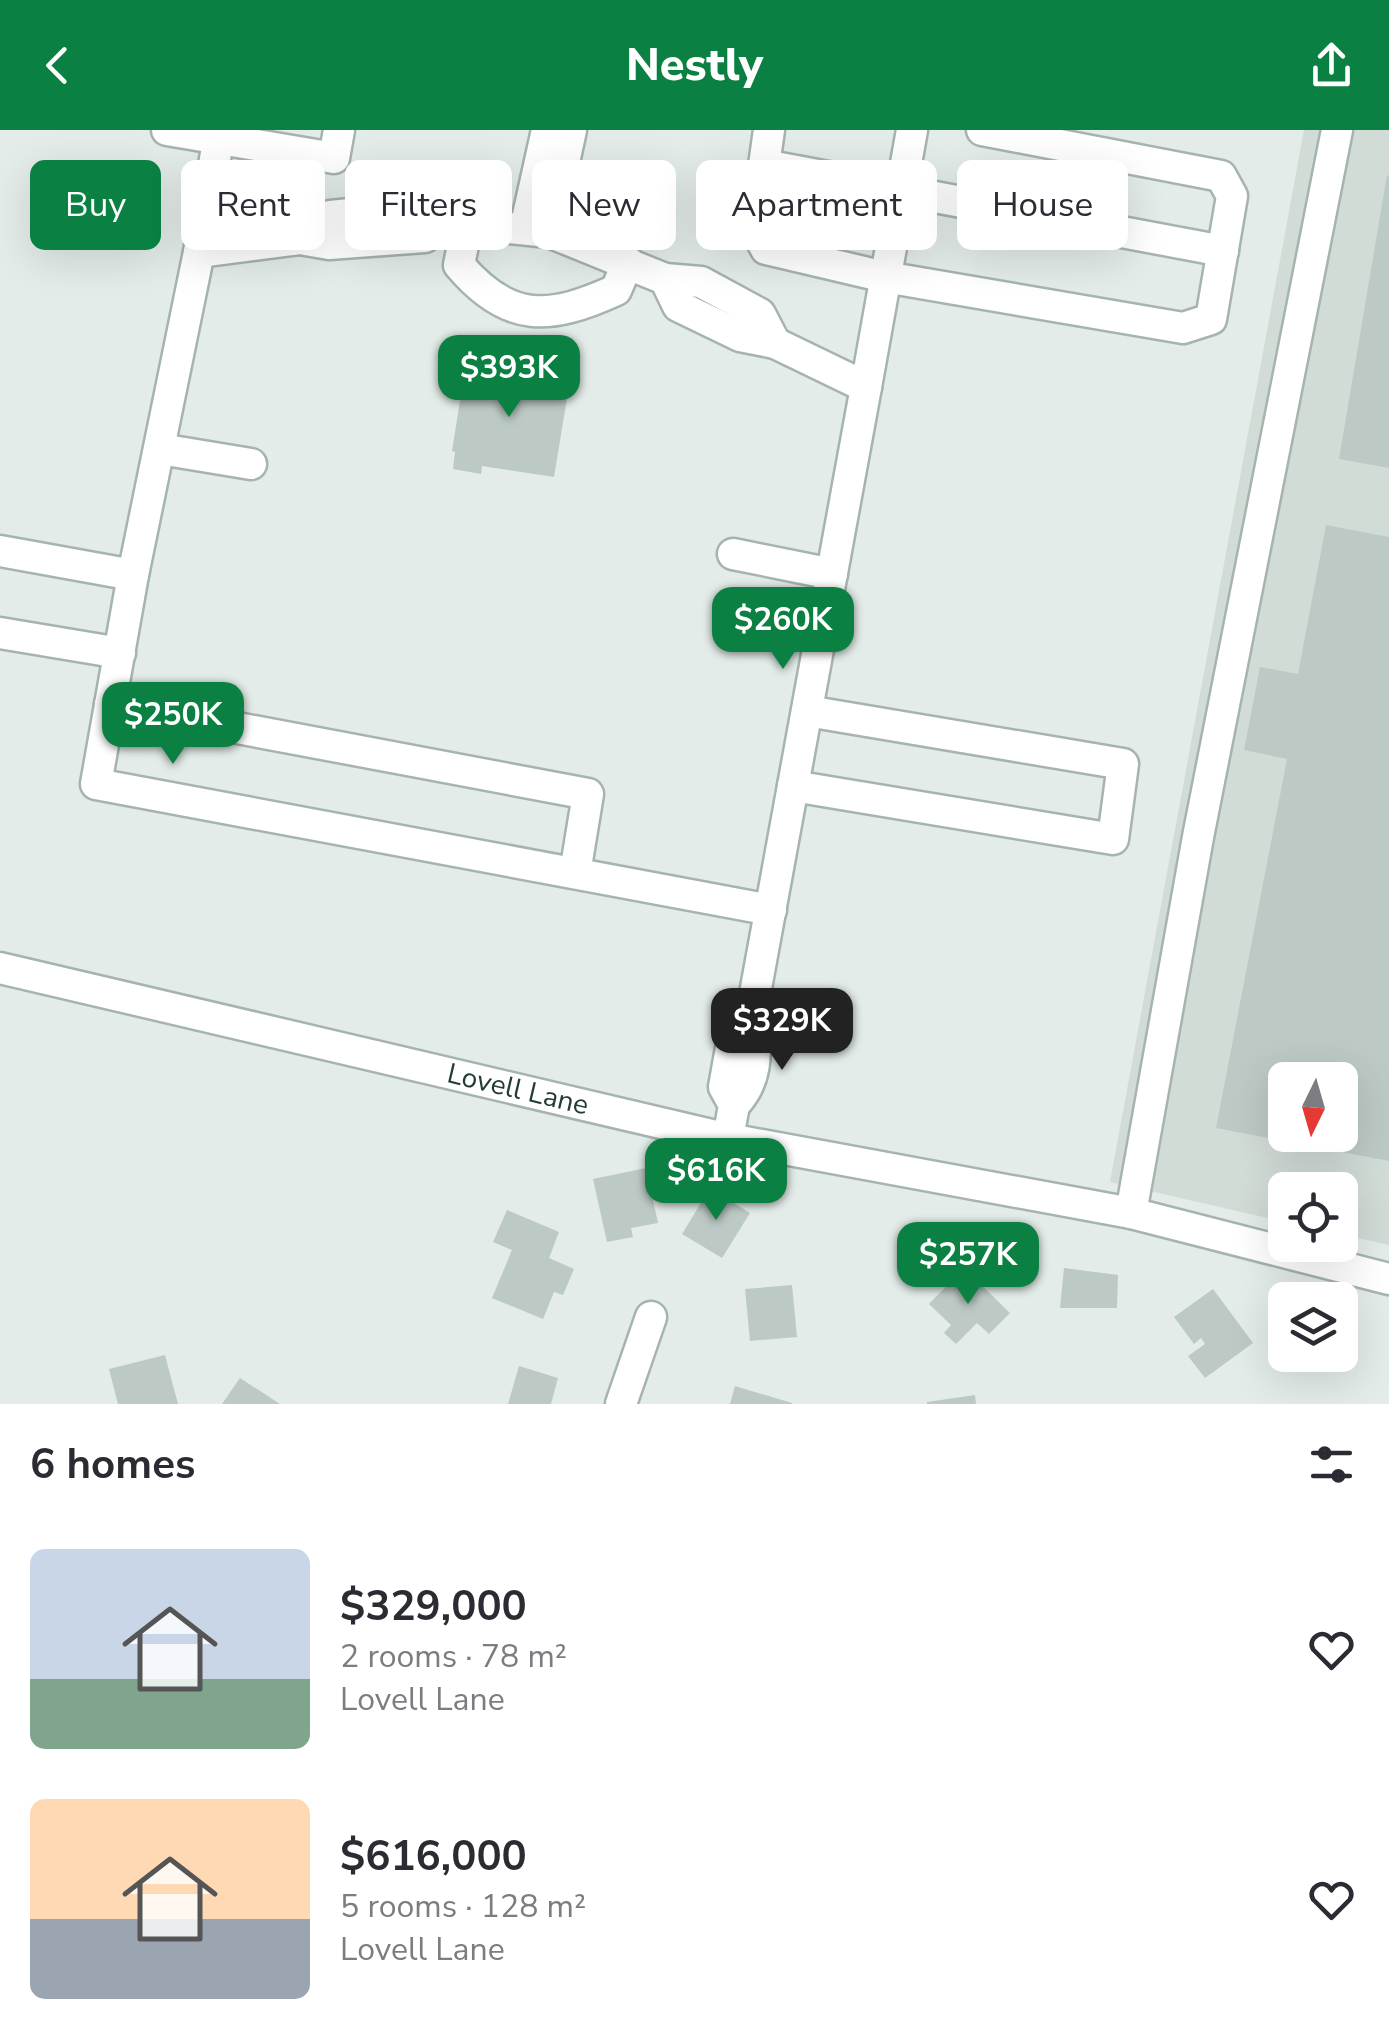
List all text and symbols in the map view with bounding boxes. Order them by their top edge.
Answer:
text: Nestly [626,35,763,96]
icon: back [30,38,85,93]
icon: share [1304,38,1359,93]
chip: Buy [30,160,161,250]
chip: Rent [181,160,325,250]
chip: Filters [345,160,512,250]
chip: New [532,160,676,250]
chip: Apartment [696,160,937,250]
chip: House [957,160,1128,250]
pin: $393K [439,335,579,420]
text: $393K [460,346,558,389]
pin: $260K [713,587,853,672]
text: $260K [734,598,832,641]
pin: $250K [103,682,243,767]
text: $250K [124,693,222,736]
pin: $329K [712,988,852,1073]
text: $329K [733,999,831,1042]
street label: Lovell Lane [443,1055,592,1124]
north arrow [1268,1062,1358,1152]
map controls [1268,1062,1358,1372]
pin: $616K [646,1138,786,1223]
text: $616K [667,1149,765,1192]
button: locate [1268,1172,1358,1262]
pin: $257K [898,1222,1038,1307]
text: $257K [919,1233,1017,1276]
button: layers [1268,1282,1358,1372]
text: 6 homes [30,1436,195,1493]
icon: filters [1304,1437,1359,1492]
text: $329,000 [340,1578,527,1635]
icon: home [110,1589,230,1709]
icon: heart [1304,1622,1359,1677]
text: 2 rooms · 78 m² [340,1635,567,1678]
text: Lovell Lane [340,1678,505,1721]
text: $616,000 [340,1828,527,1885]
icon: home [110,1839,230,1959]
icon: heart [1304,1872,1359,1927]
text: 5 rooms · 128 m² [340,1885,586,1928]
text: Lovell Lane [340,1928,505,1971]

